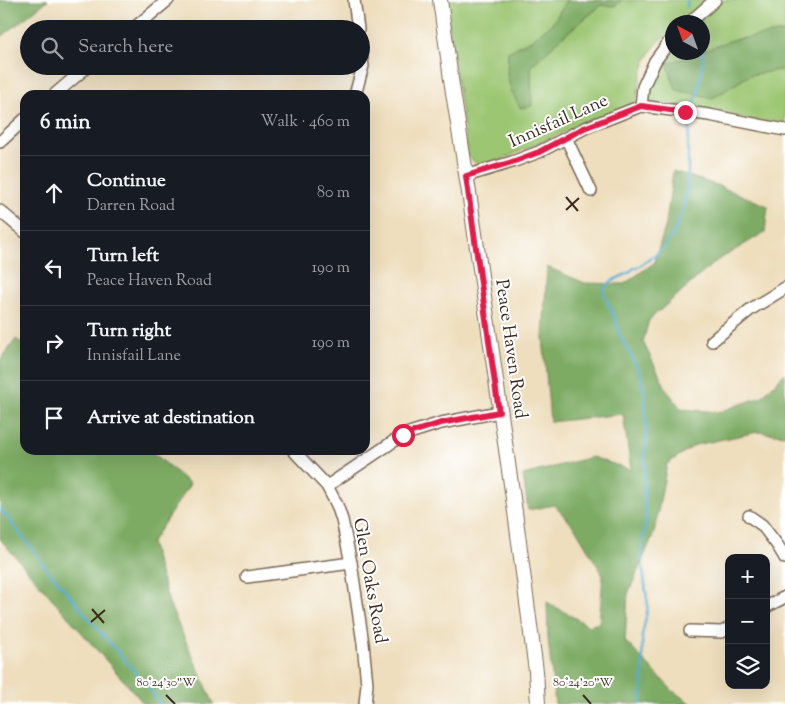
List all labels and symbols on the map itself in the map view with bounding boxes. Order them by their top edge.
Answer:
north arrow [665,15,710,60]
street label: Innisfail Lane [505,89,613,155]
route end [674,101,697,124]
street label: Peace Haven Road [487,278,533,420]
route start [392,424,415,447]
street label: Glen Oaks Road [345,516,393,646]
text: 80°24'30"W [136,674,196,692]
text: 80°24'20"W [553,674,614,692]

